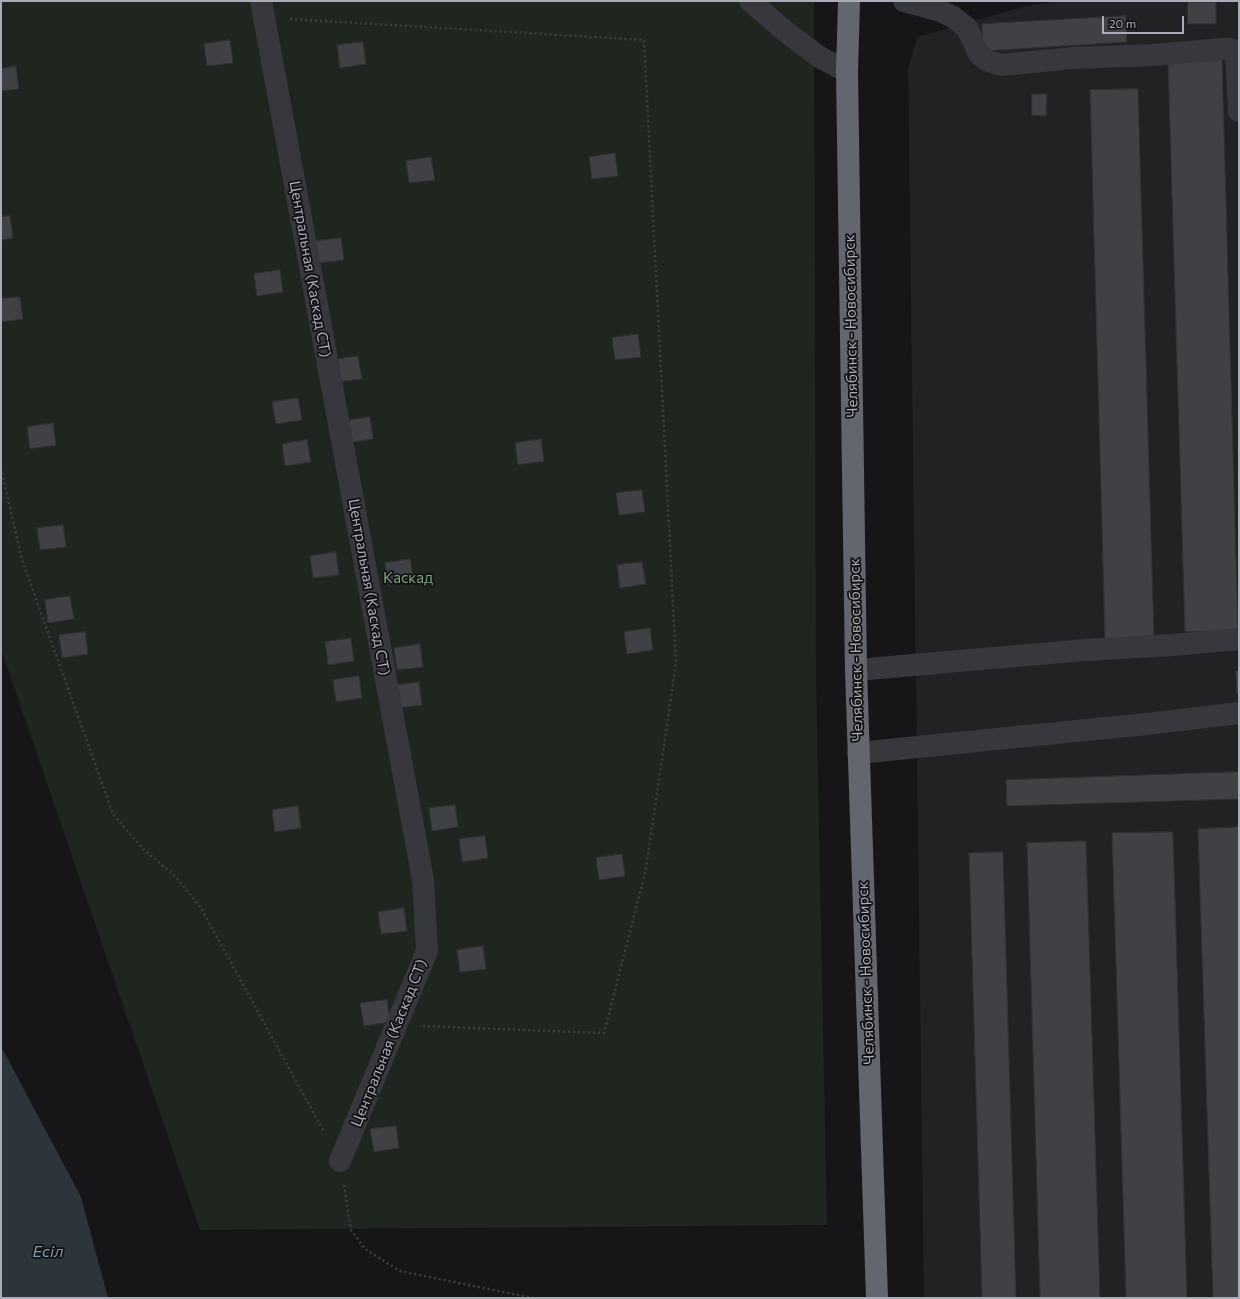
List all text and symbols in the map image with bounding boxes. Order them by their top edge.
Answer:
scale bar [1104,8,1186,34]
text: 20 m [1109,16,1136,30]
street label: Центральная (Каскад СТ) [286,179,334,359]
street label: Челябинск - Новосибирск [840,234,862,418]
street label: Центральная (Каскад СТ) [345,497,393,677]
street label: Челябинск - Новосибирск [845,558,867,742]
park label: Каскад [383,569,433,587]
street label: Челябинск - Новосибирск [854,881,878,1065]
street label: Центральная (Каскад СТ) [347,957,431,1129]
water label: Есіл [33,1242,63,1262]

